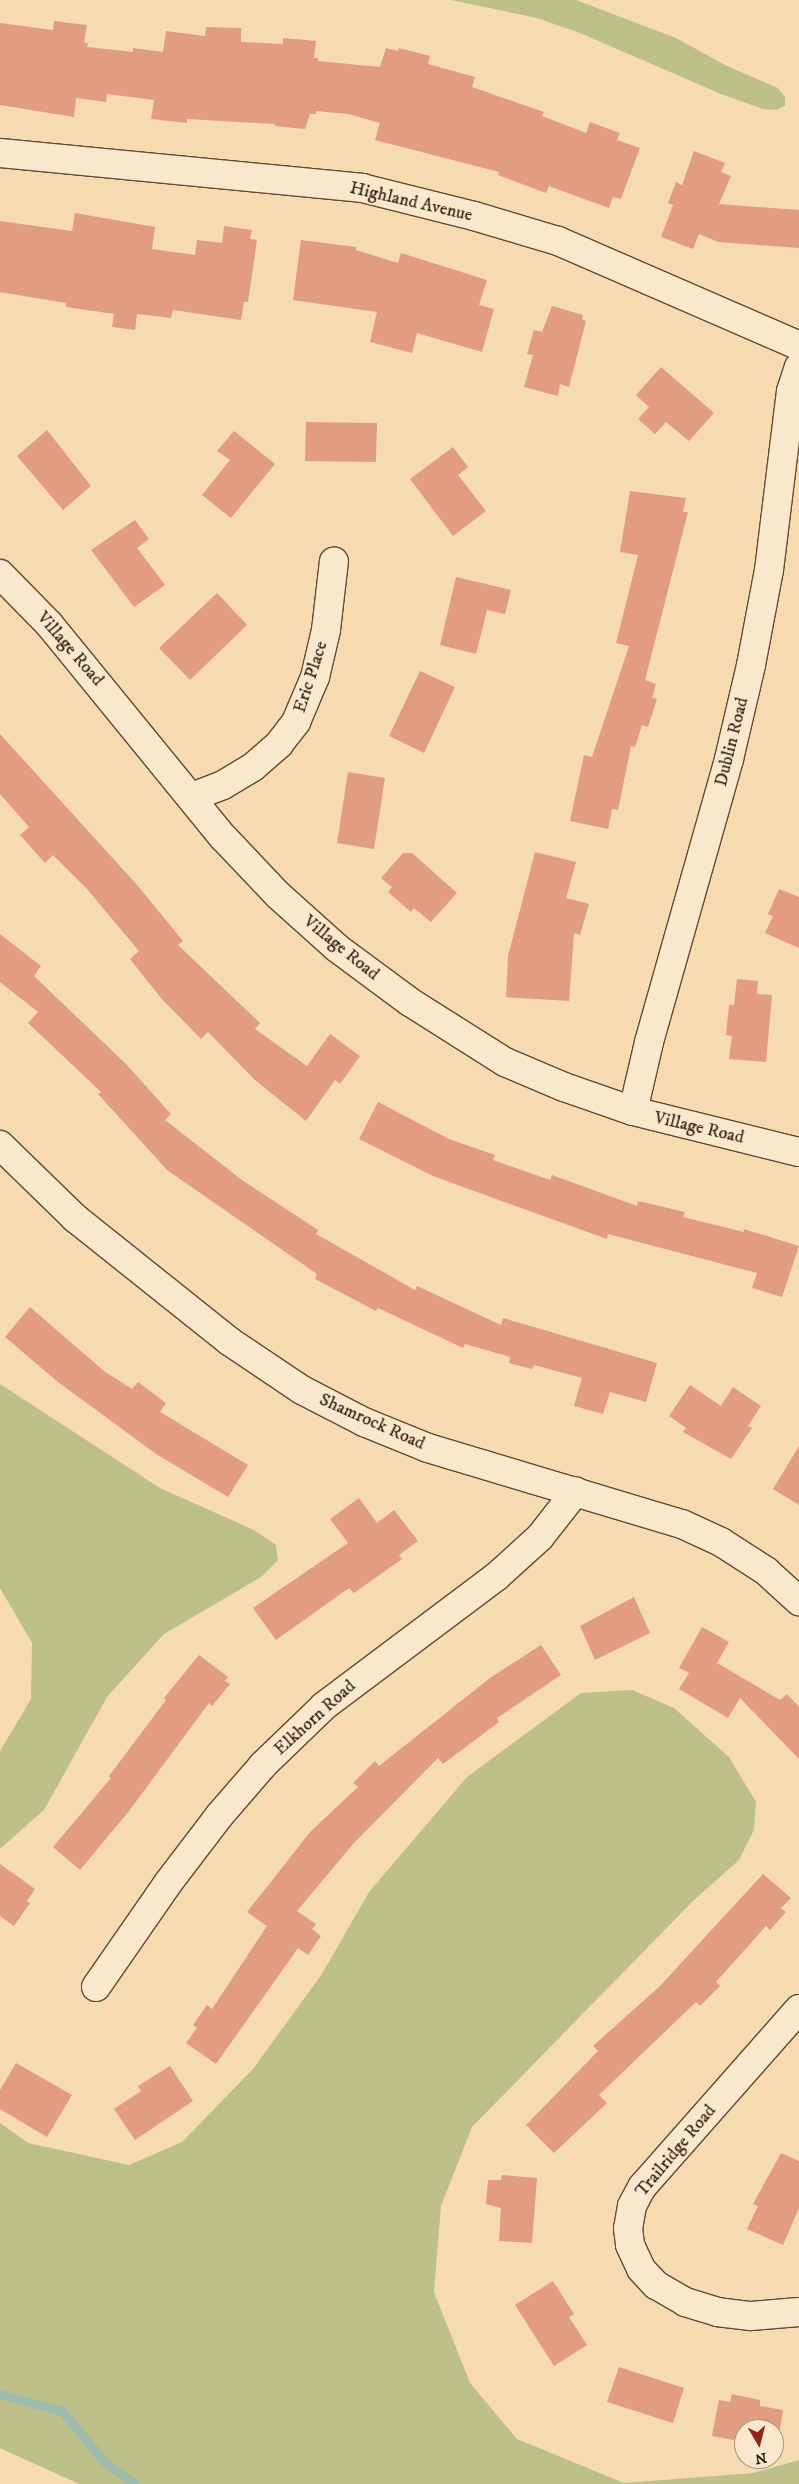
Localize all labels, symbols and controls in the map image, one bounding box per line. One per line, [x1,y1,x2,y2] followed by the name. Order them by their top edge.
[348,177,474,227] street label: Highland Avenue
[32,607,108,691] street label: Village Road
[289,638,333,716] street label: Eric Place
[711,695,753,789] street label: Dublin Road
[299,911,383,985] street label: Village Road
[652,1107,746,1149] street label: Village Road
[316,1389,428,1455] street label: Shamrock Road
[270,1676,360,1760] street label: Elkhorn Road
[631,2100,721,2202] street label: Trailridge Road
[734,2419,784,2469] north arrow
[754,2448,768,2468] text: N

